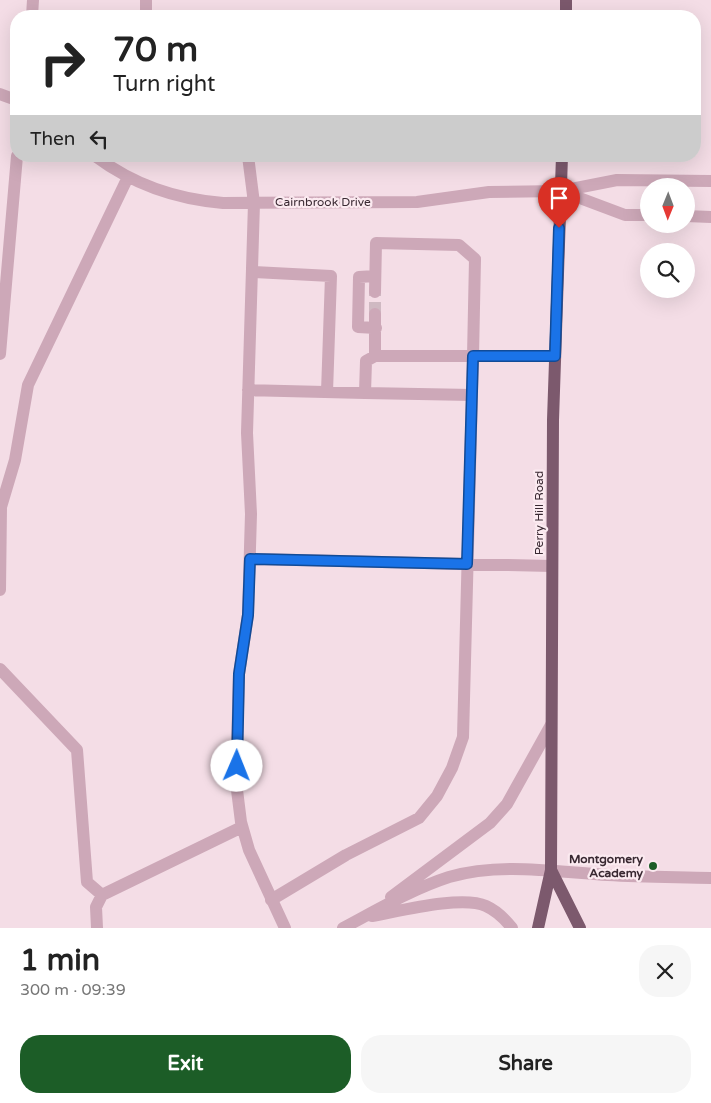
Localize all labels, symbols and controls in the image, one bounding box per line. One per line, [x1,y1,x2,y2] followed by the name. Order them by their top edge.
[113,29,198,71] text: 70 m
[30,30,95,95] icon: right
[113,71,215,97] text: Turn right
[85,125,113,153] icon: left
[30,128,75,150] text: Then
[538,177,580,228] pin
[640,178,695,232] north arrow
[640,178,695,298] map controls
[545,184,573,212] icon: arrive
[275,195,371,209] street label: Cairnbrook Drive
[640,243,695,298] button: search
[532,471,546,555] street label: Perry Hill Road
[210,739,262,791] position arrow
[569,852,644,881] place label: Montgomery Academy
[647,860,659,872] marker: Montgomery Academy
[20,942,100,979] text: 1 min
[639,945,691,997] button: close
[20,980,126,1000] text: 300 m · 09:39
[20,1035,351,1093] button: Exit
[361,1035,691,1093] button: Share

